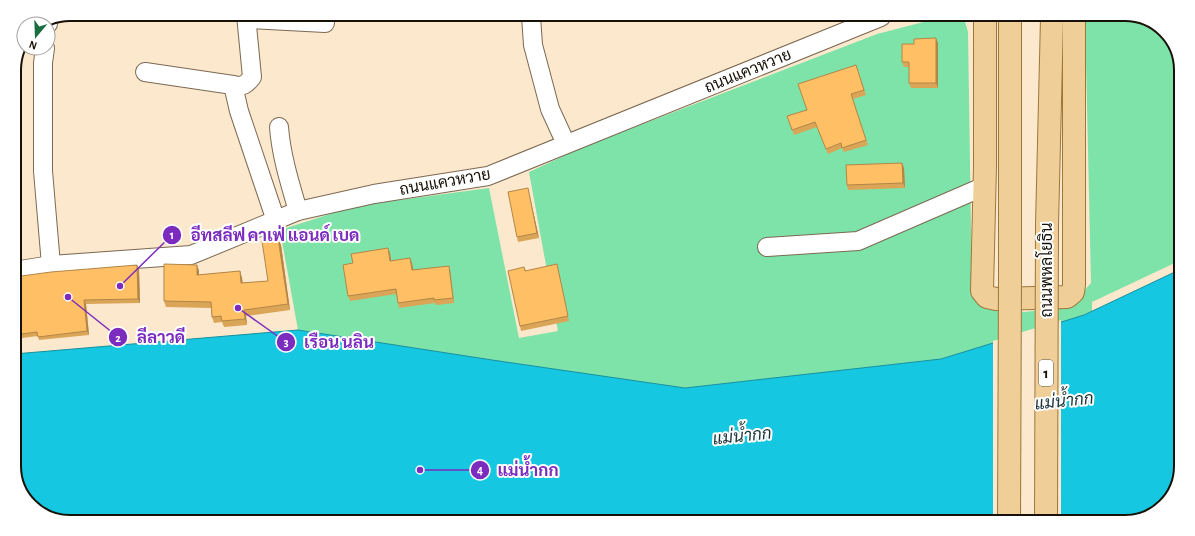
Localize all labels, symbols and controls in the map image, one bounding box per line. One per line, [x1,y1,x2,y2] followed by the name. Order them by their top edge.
[16,16,56,56] north arrow
[27,39,38,51] text: N
[702,46,794,96] street label: ถนนแควหวาย
[398,166,492,198] street label: ถนนแควหวาย
[162,221,367,250] callout: อีทสลีฟ คาเฟ่ แอนด์ เบด
[1035,223,1055,317] street label: ถนนพหลโยธิน
[190,224,360,244] text: อีทสลีฟ คาเฟ่ แอนด์ เบด
[170,229,174,241] text: 1
[108,323,193,352] callout: ลีลาวดี
[137,327,185,346] text: ลีลาวดี
[276,327,382,356] callout: เรือน นลิน
[115,332,121,344] text: 2
[304,332,374,351] text: เรือน นลิน
[283,336,289,348] text: 3
[1039,360,1053,386] road number: 1
[1033,383,1094,413] water label: แม่น้ำกก
[711,418,772,448] water label: แม่น้ำกก
[470,455,567,484] callout: แม่น้ำกก
[497,455,559,479] text: แม่น้ำกก
[477,464,483,476] text: 4

